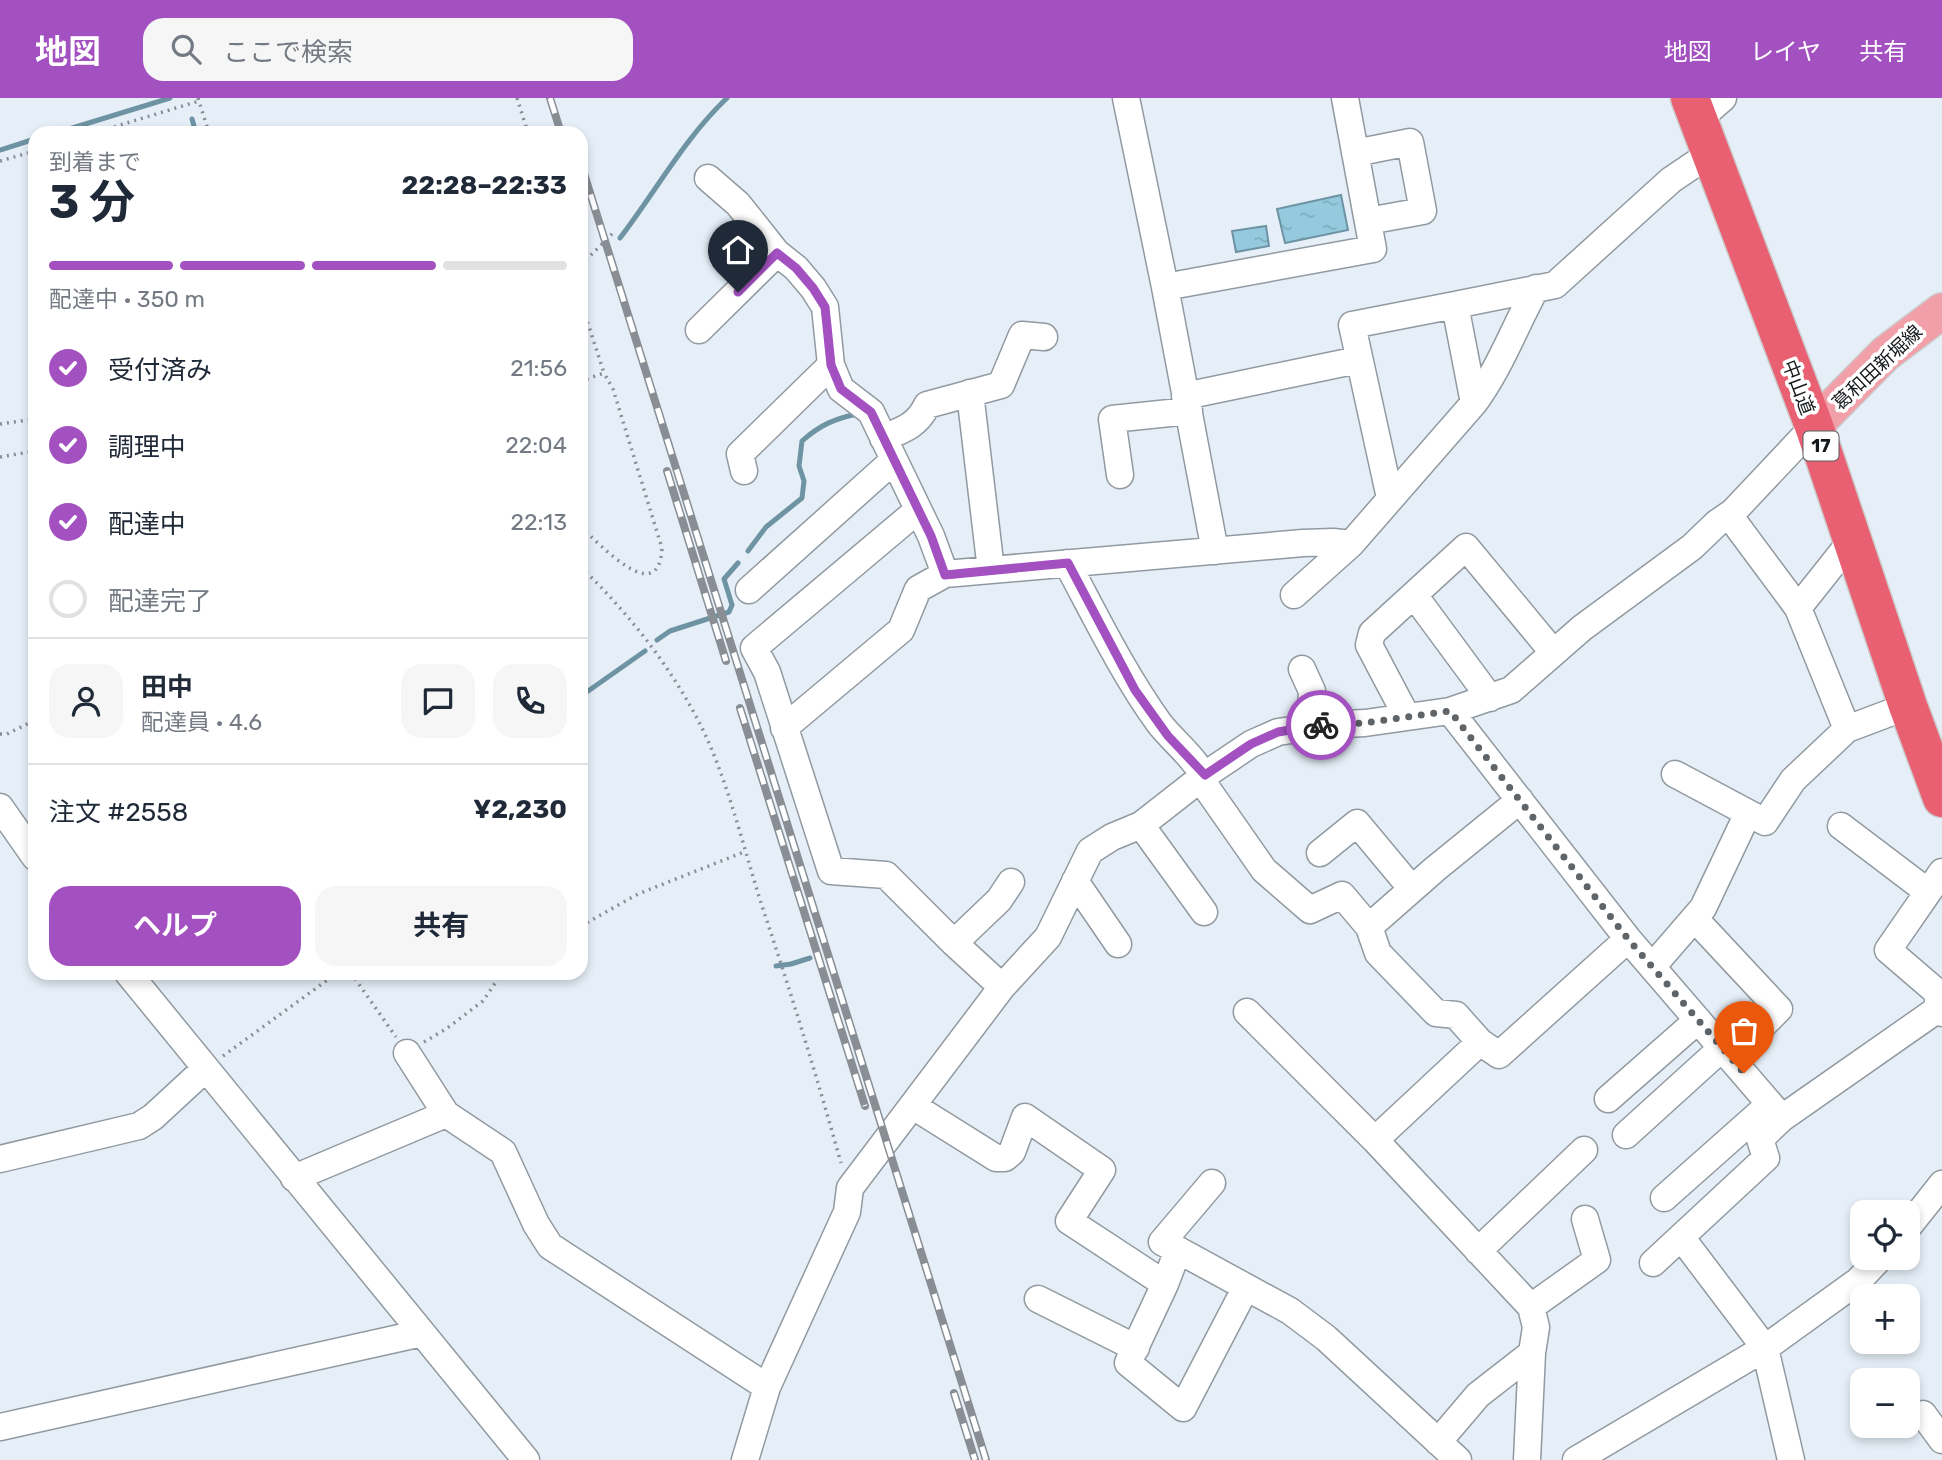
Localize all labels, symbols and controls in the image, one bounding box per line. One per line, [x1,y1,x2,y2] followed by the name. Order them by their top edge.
[143,18,633,81] search box
[167,30,205,68] icon: search
[35,32,101,71] text: 地図
[223,37,353,68] text: ここで検索
[1664,38,1712,66] text: 地図
[1750,38,1821,66] text: レイヤ
[1859,38,1907,66] text: 共有
[49,148,141,176] text: 到着まで
[401,170,567,201] text: 22:28–22:33
[49,175,135,230] text: 3 分
[708,220,768,292] pin
[719,231,757,269] icon: home
[49,285,205,313] text: 配達中 · 350 m
[1828,320,1927,415] street label: 葛和田新堀線
[49,349,87,387] icon: check
[510,354,567,382] text: 21:56
[108,355,212,386] text: 受付済み
[1778,356,1819,418] street label: 中山道
[49,426,87,464] icon: check
[505,431,567,459] text: 22:04
[108,432,186,463] text: 調理中
[1804,432,1839,460] road number: 17
[49,503,87,541] icon: check
[510,508,567,536] text: 22:13
[108,509,186,540] text: 配達中
[108,586,212,617] text: 配達完了
[49,664,123,738] button: person
[401,664,475,738] button: chat
[493,664,567,738] button: phone
[141,672,193,703] text: 田中
[1286,690,1356,760] courier
[1302,706,1340,744] icon: bike
[141,708,262,736] text: 配達員 · 4.6
[473,794,567,825] text: ¥2,230
[49,797,188,828] text: 注文 #2558
[49,886,301,966] button: ヘルプ
[315,886,567,966] button: 共有
[1714,1001,1774,1073] pin
[1725,1012,1763,1050] icon: bag
[1850,1200,1920,1438] map controls
[1850,1200,1920,1270] button: locate
[1850,1284,1920,1354] button: +
[1850,1368,1920,1438] button: −

